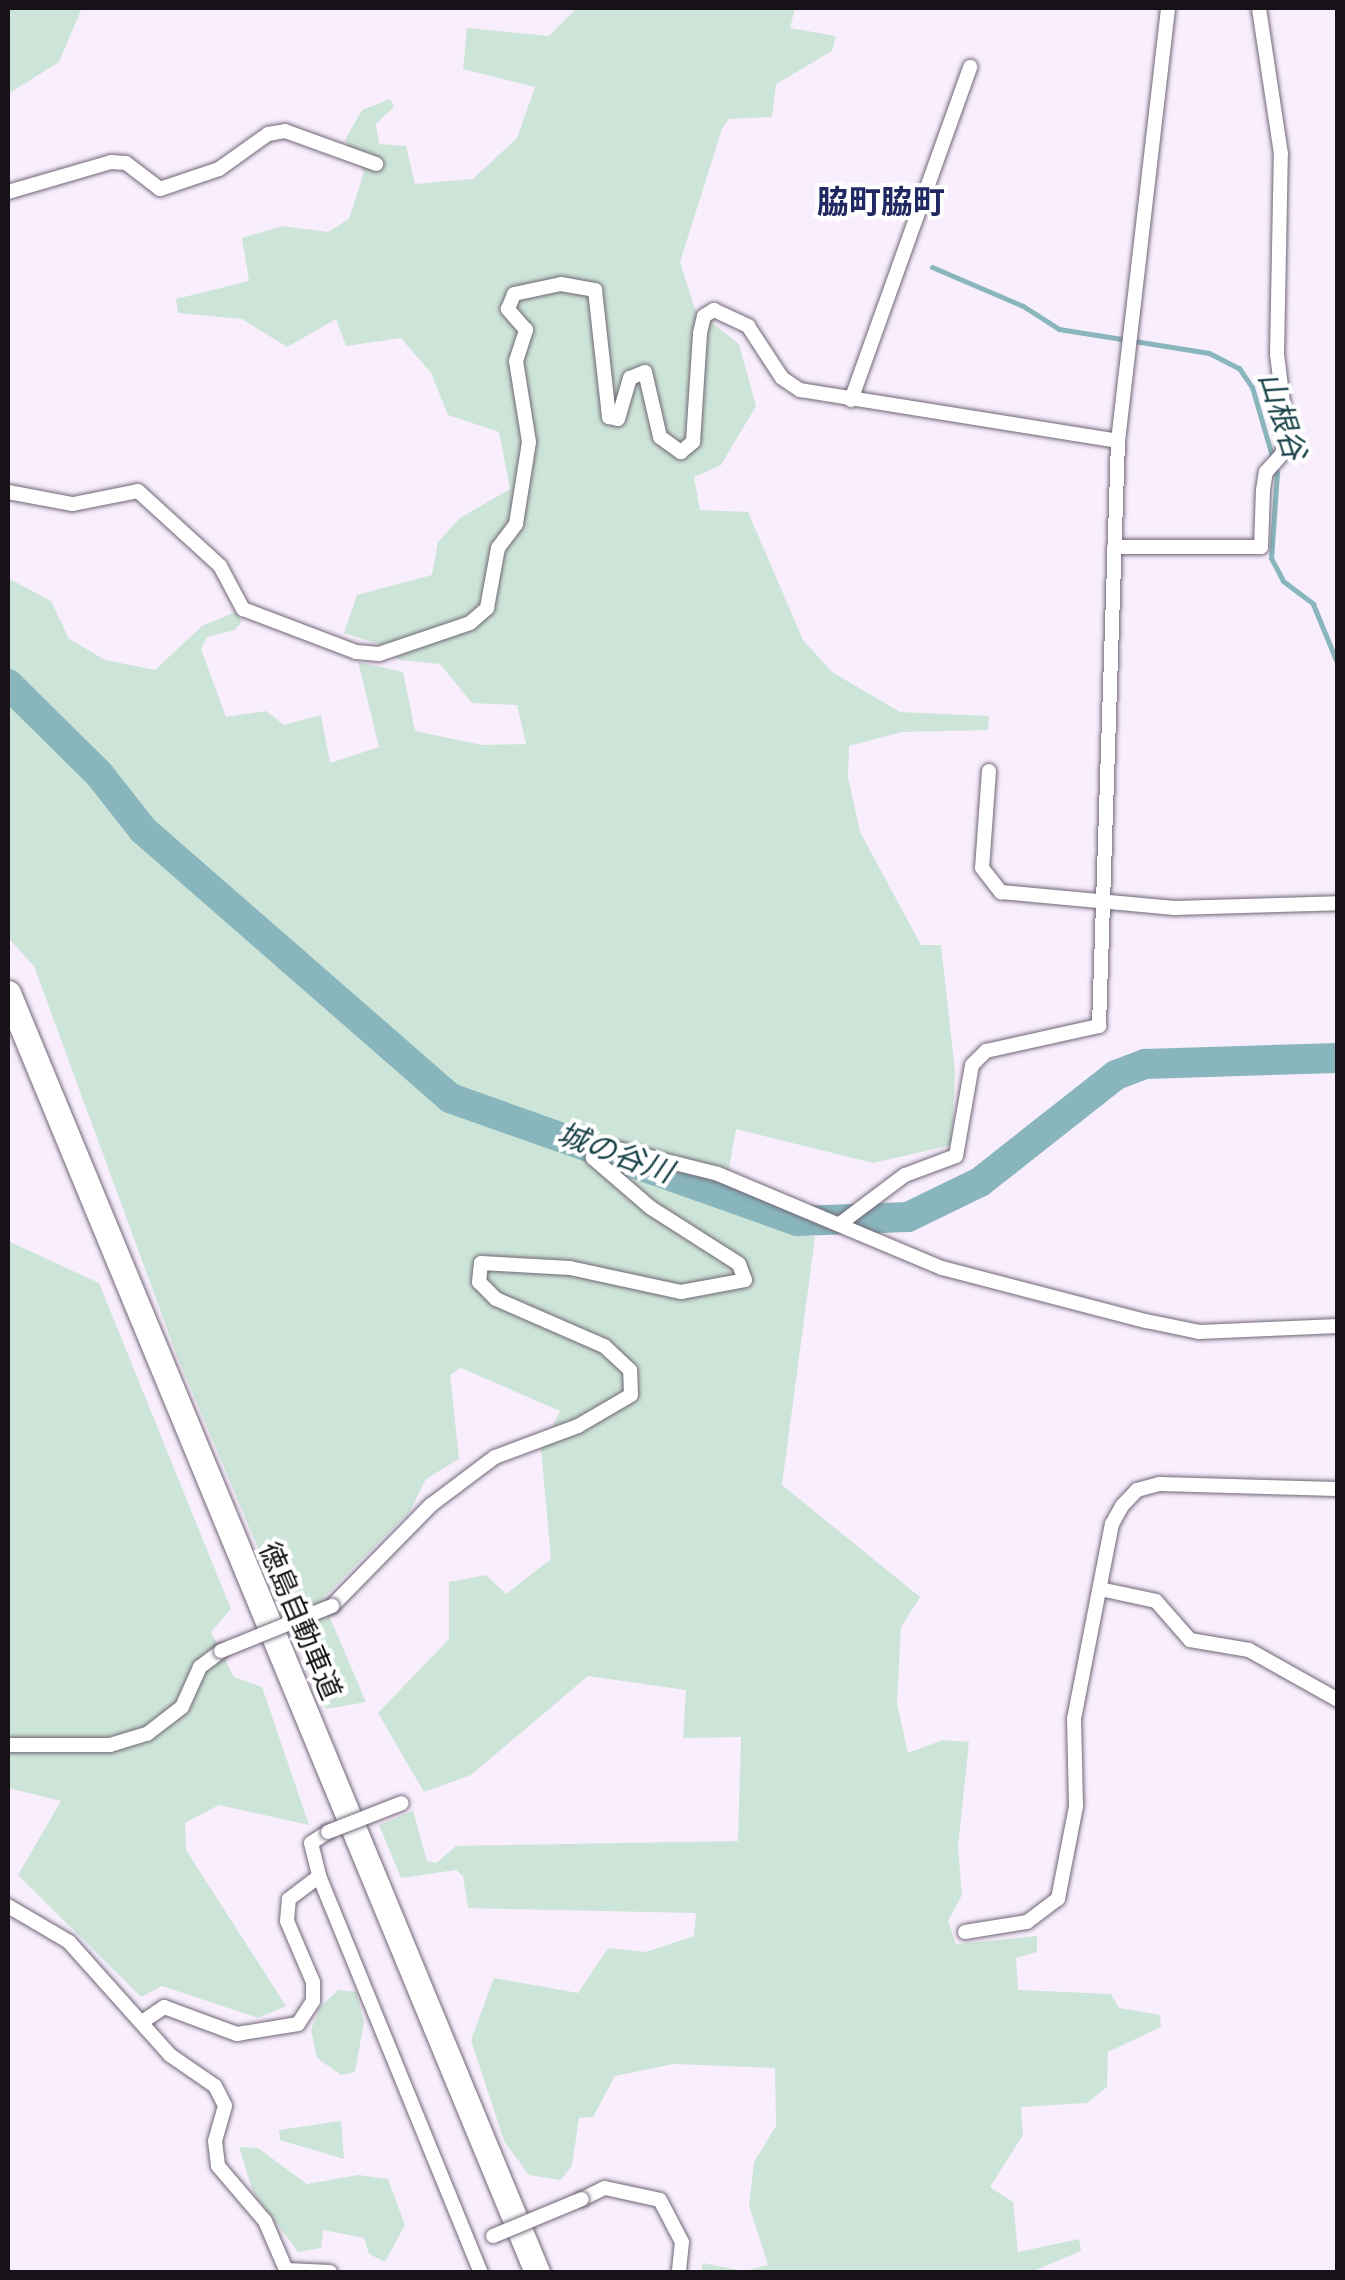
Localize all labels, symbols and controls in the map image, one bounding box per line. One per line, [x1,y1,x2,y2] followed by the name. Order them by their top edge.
[817,186,945,224] district label: 脇町脇町
[1248,369,1310,465] water label: 山根谷
[551,1119,677,1193] water label: 城の谷川
[250,1538,346,1706] street label: 徳島自動車道

